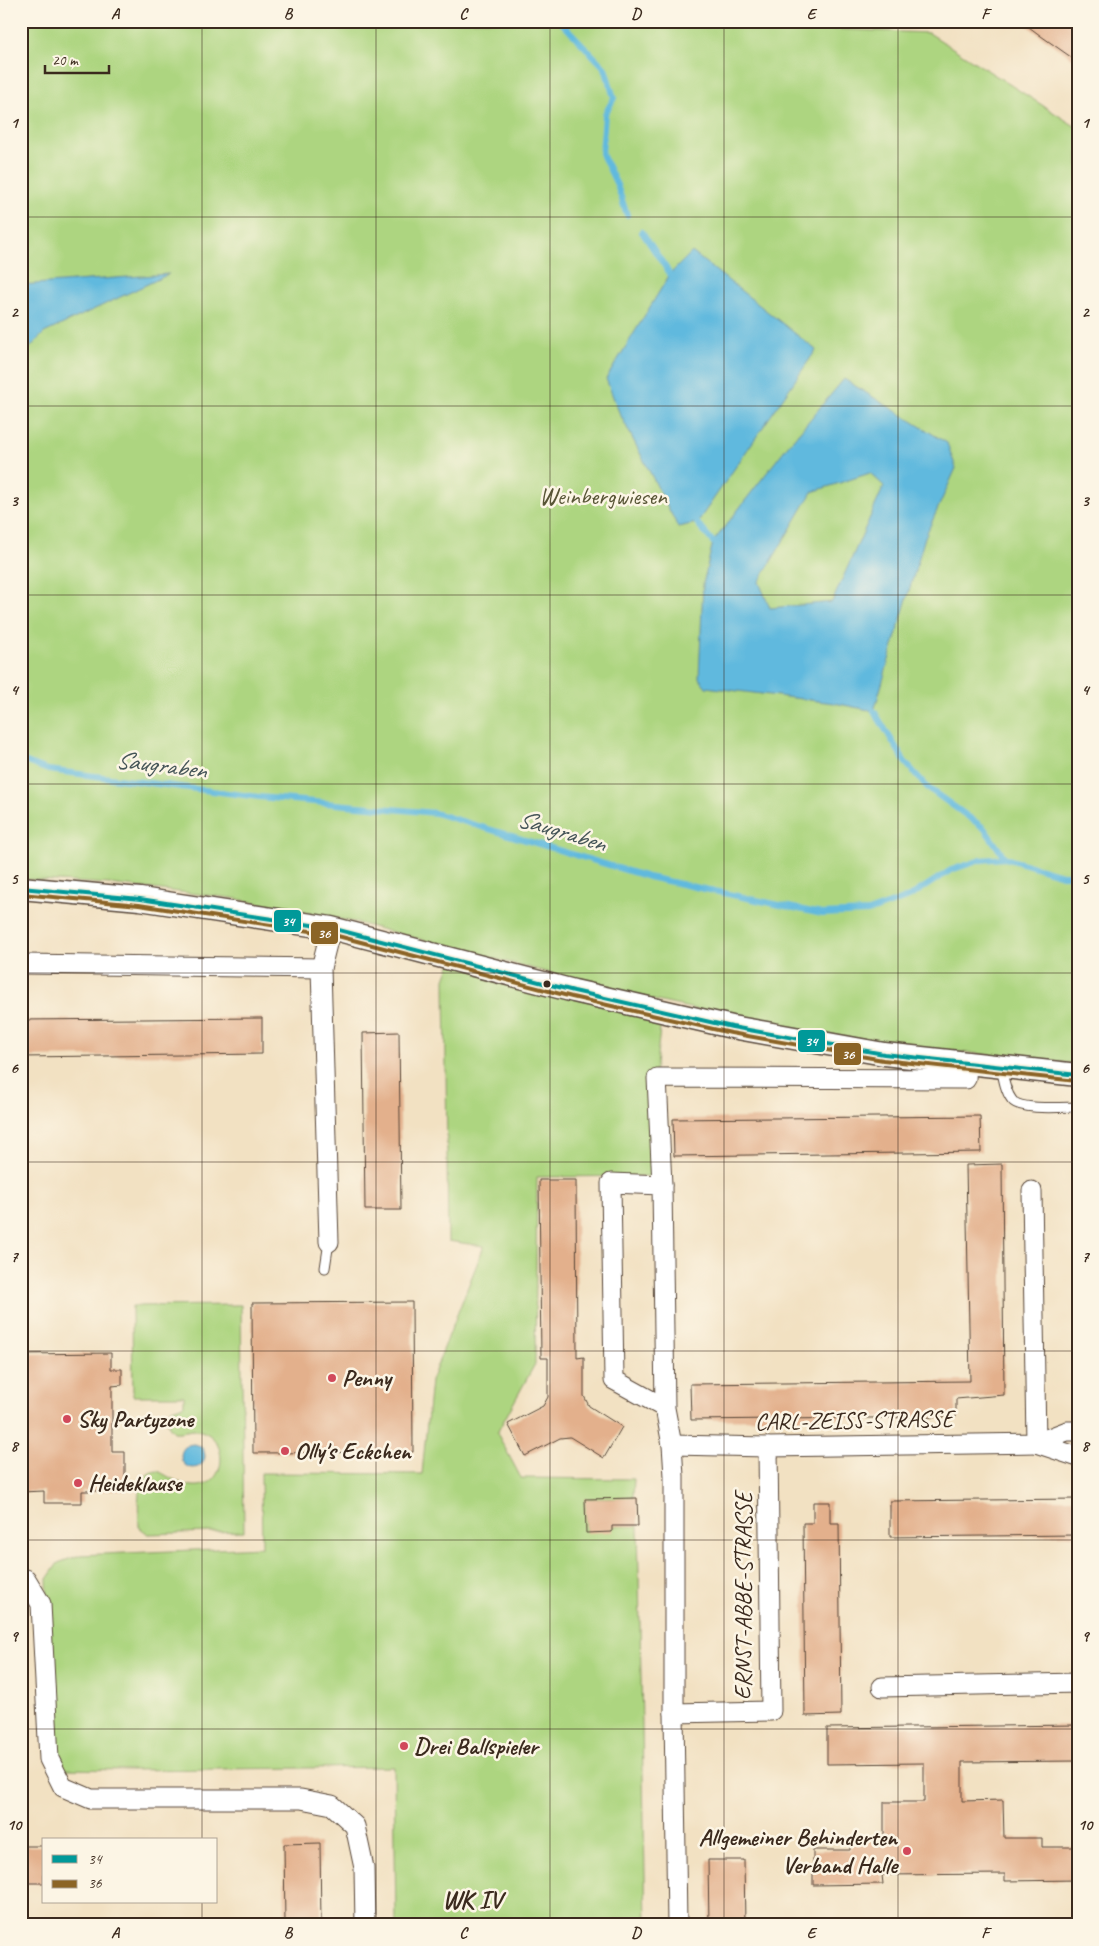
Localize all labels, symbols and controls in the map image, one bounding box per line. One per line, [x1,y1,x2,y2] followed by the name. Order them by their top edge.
[111,4,121,24] text: A
[284,4,294,24] text: B
[459,4,469,24] text: C
[631,4,642,24] text: D
[807,4,818,24] text: E
[981,4,992,24] text: F
[45,42,109,74] scale bar
[52,51,79,70] text: 20 m
[10,113,19,133] text: 1
[1081,113,1090,133] text: 1
[10,302,19,322] text: 2
[1081,302,1090,322] text: 2
[539,481,668,511] park label: Weinbergwiesen
[10,491,19,511] text: 3
[1081,491,1090,511] text: 3
[10,680,19,700] text: 4
[1081,680,1090,700] text: 4
[114,744,209,787] water label: Saugraben
[514,802,611,860] water label: Saugraben
[11,869,20,889] text: 5
[1082,869,1091,889] text: 5
[273,909,302,933] line badge: 34
[282,913,296,930] text: 34
[310,921,339,945] line badge: 36
[318,925,332,942] text: 36
[542,979,552,989] unlabelled marker
[797,1029,826,1053] line badge: 34
[805,1033,819,1050] text: 34
[833,1042,862,1066] line badge: 36
[842,1046,856,1063] text: 36
[10,1058,19,1078] text: 6
[1081,1058,1090,1078] text: 6
[10,1247,19,1267] text: 7
[1081,1247,1090,1267] text: 7
[342,1363,394,1393] place label: Penny
[326,1372,338,1384] marker: Penny
[754,1403,956,1437] street label: CARL-ZEISS-STRASSE
[77,1404,195,1434] place label: Sky Partyzone
[61,1413,73,1425] marker: Sky Partyzone
[10,1436,19,1456] text: 8
[295,1436,413,1466] place label: Olly's Eckchen
[1081,1436,1090,1456] text: 8
[279,1445,291,1457] marker: Olly's Eckchen
[88,1468,183,1498] place label: Heideklause
[72,1477,84,1489] marker: Heideklause
[728,1489,758,1700] street label: ERNST-ABBE-STRASSE
[10,1626,19,1646] text: 9
[1081,1626,1090,1646] text: 9
[414,1731,540,1761] place label: Drei Ballspieler
[398,1740,410,1752] marker: Drei Ballspieler
[7,1815,23,1835] text: 10
[1078,1815,1094,1835] text: 10
[699,1822,899,1880] place label: Allgemeiner Behinderten Verband Halle
[42,1838,218,1904] legend
[901,1845,913,1857] marker: Allgemeiner Behinderten Verband Halle
[88,1850,103,1869] text: 34
[88,1874,103,1893] text: 36
[442,1884,507,1916] district label: WK IV
[111,1923,121,1943] text: A
[284,1923,294,1943] text: B
[459,1923,469,1943] text: C
[631,1923,642,1943] text: D
[807,1923,818,1943] text: E
[981,1923,992,1943] text: F

